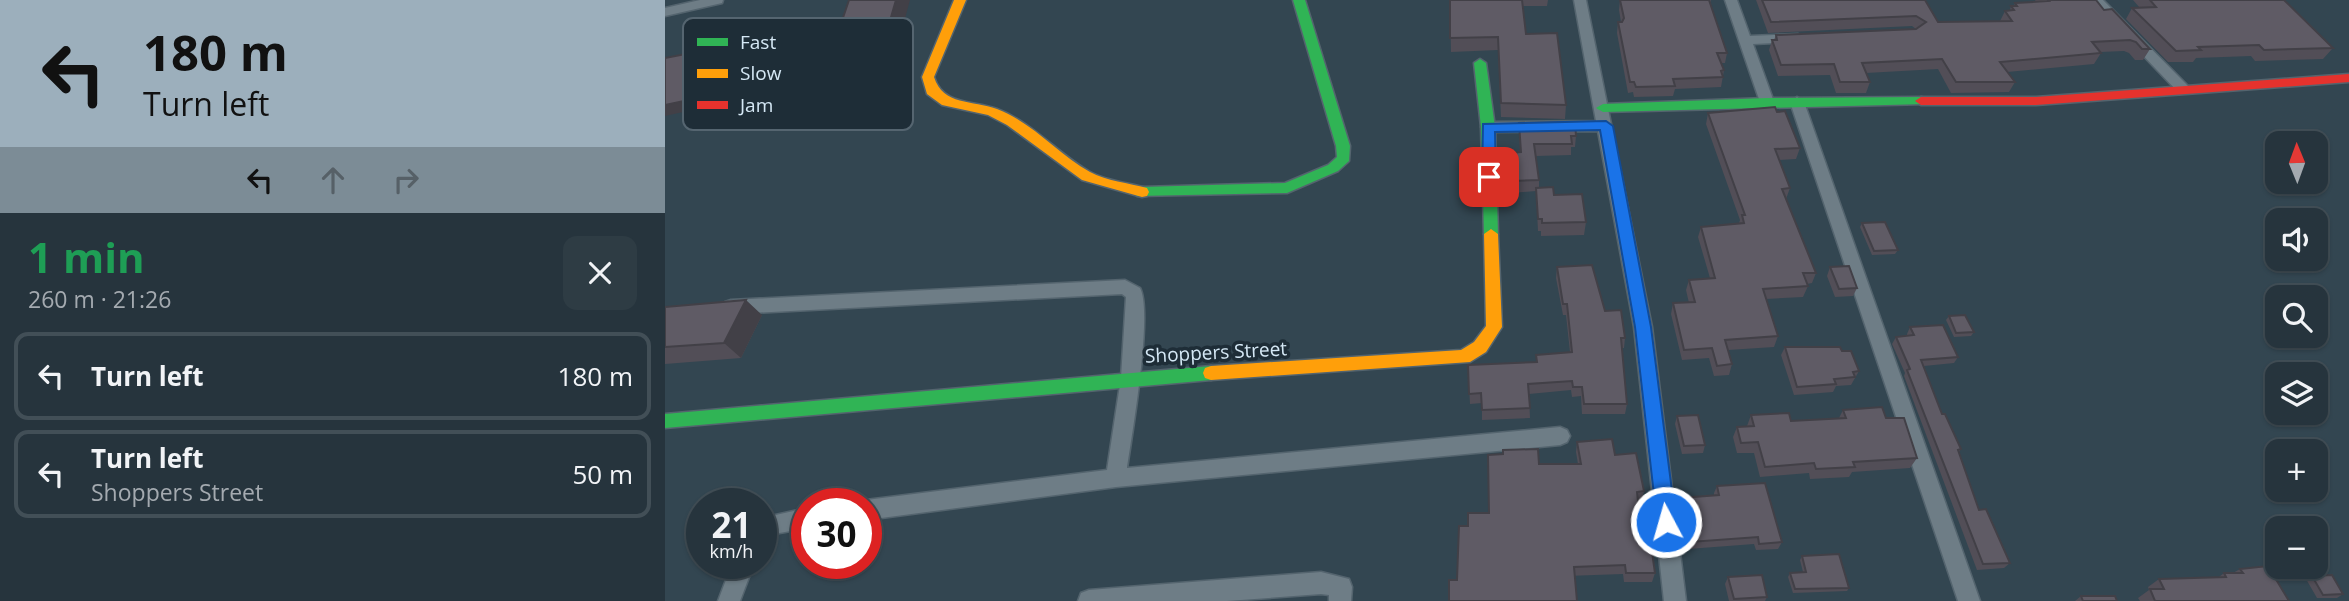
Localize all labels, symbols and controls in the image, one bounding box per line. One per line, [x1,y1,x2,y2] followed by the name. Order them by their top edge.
[683,18,913,130] legend
[143,19,288,85] text: 180 m
[28,28,119,119] icon: left
[740,29,776,55] text: Fast
[740,60,782,86] text: Slow
[143,82,269,125] text: Turn left
[738,92,773,118] text: Jam
[2265,131,2327,194] north arrow
[2265,131,2328,579] map controls
[1459,147,1519,207] pin
[1470,158,1508,196] icon: arrive
[241,161,279,199] icon: left
[314,161,352,199] icon: ahead
[387,161,425,199] icon: right
[2265,208,2328,271] button: sound
[28,228,145,285] text: 1 min
[563,236,637,310] button: close
[28,283,171,315] text: 260 m · 21:26
[2265,285,2328,348] button: search
[1144,335,1288,369] street label: Shoppers Street
[32,357,70,395] icon: left
[91,358,203,394] text: Turn left
[558,358,633,394] text: 180 m
[2265,362,2328,425] button: layers
[2265,439,2328,502] button: +
[91,440,203,476] text: Turn left
[32,455,70,493] icon: left
[572,456,633,492] text: 50 m
[91,476,263,508] text: Shoppers Street
[1629,485,1703,559] position arrow
[791,488,882,579] speed limit sign: 30
[711,501,752,548] text: 21
[2265,516,2328,579] button: −
[710,539,753,563] text: km/h

